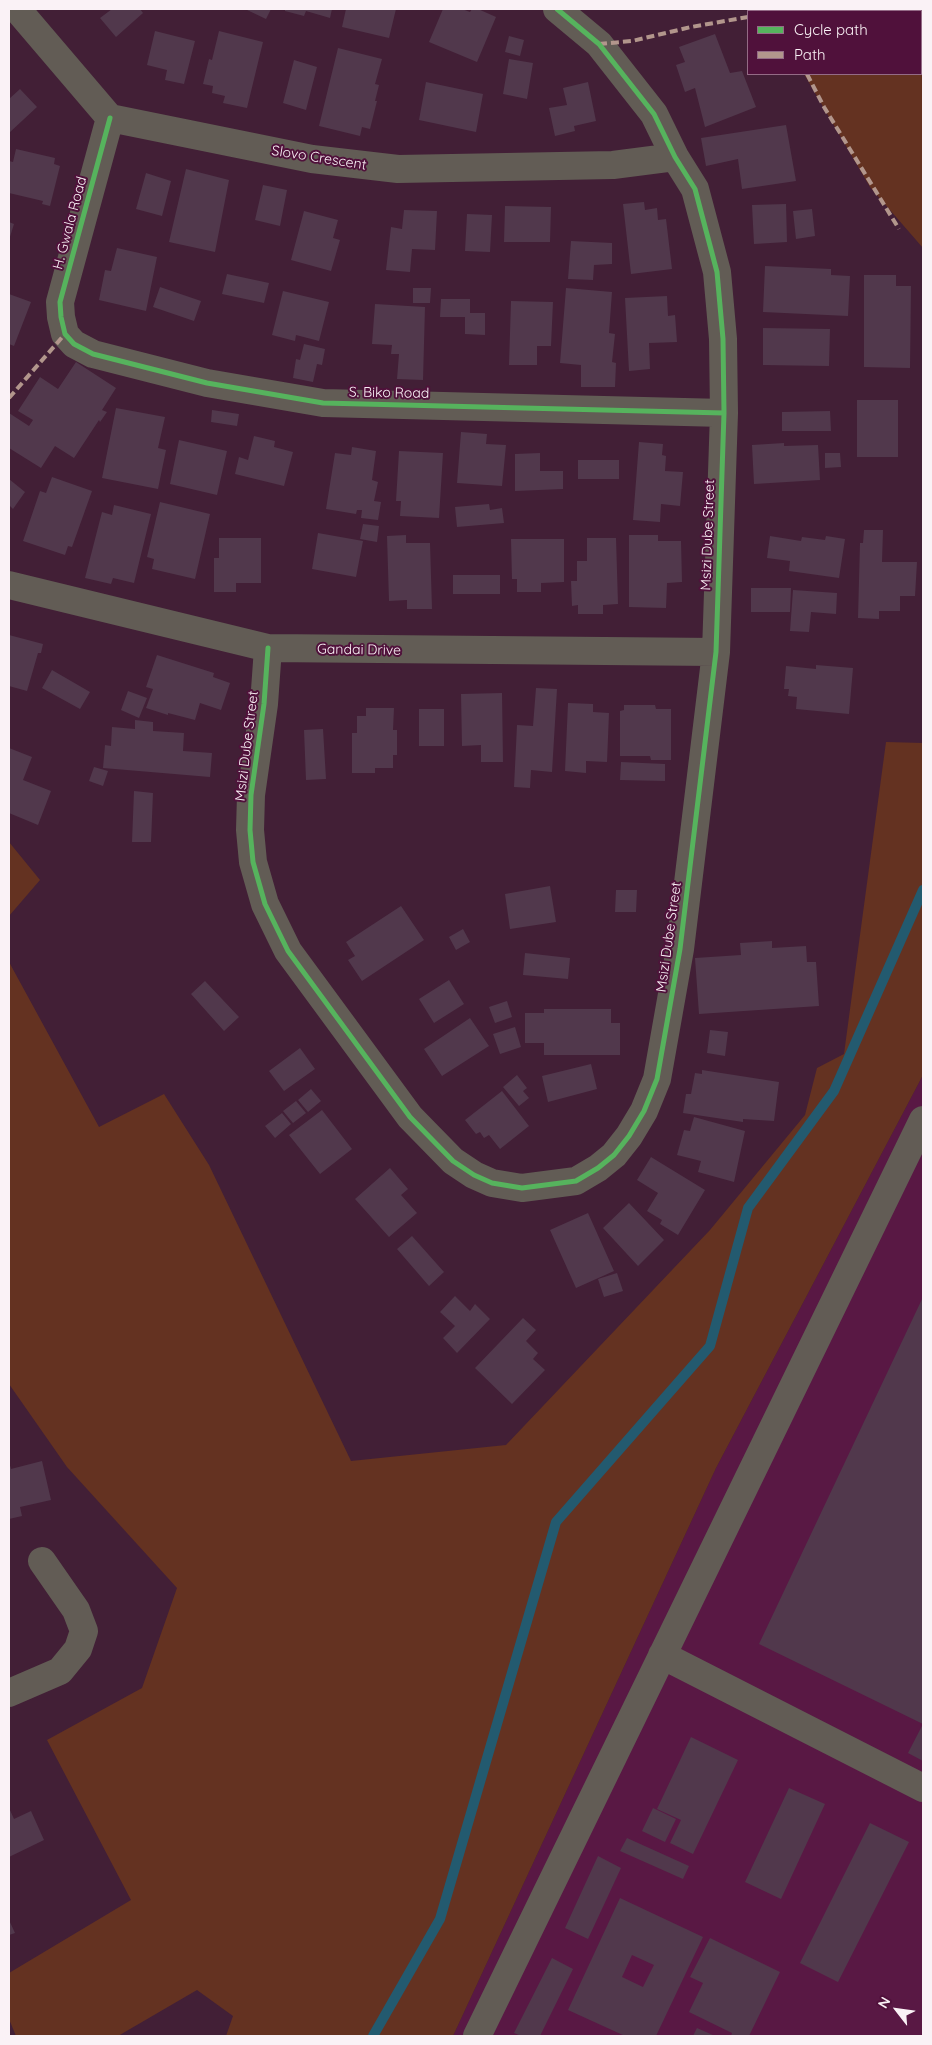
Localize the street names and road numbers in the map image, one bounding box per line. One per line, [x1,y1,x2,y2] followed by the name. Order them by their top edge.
[270,142,368,174] street label: Slovo Crescent
[50,175,90,271] street label: H. Gwala Road
[349,384,429,402] street label: S. Biko Road
[698,479,718,591] street label: Msizi Dube Street
[317,641,401,659] street label: Gandai Drive
[232,690,262,802] street label: Msizi Dube Street
[653,881,685,993] street label: Msizi Dube Street

